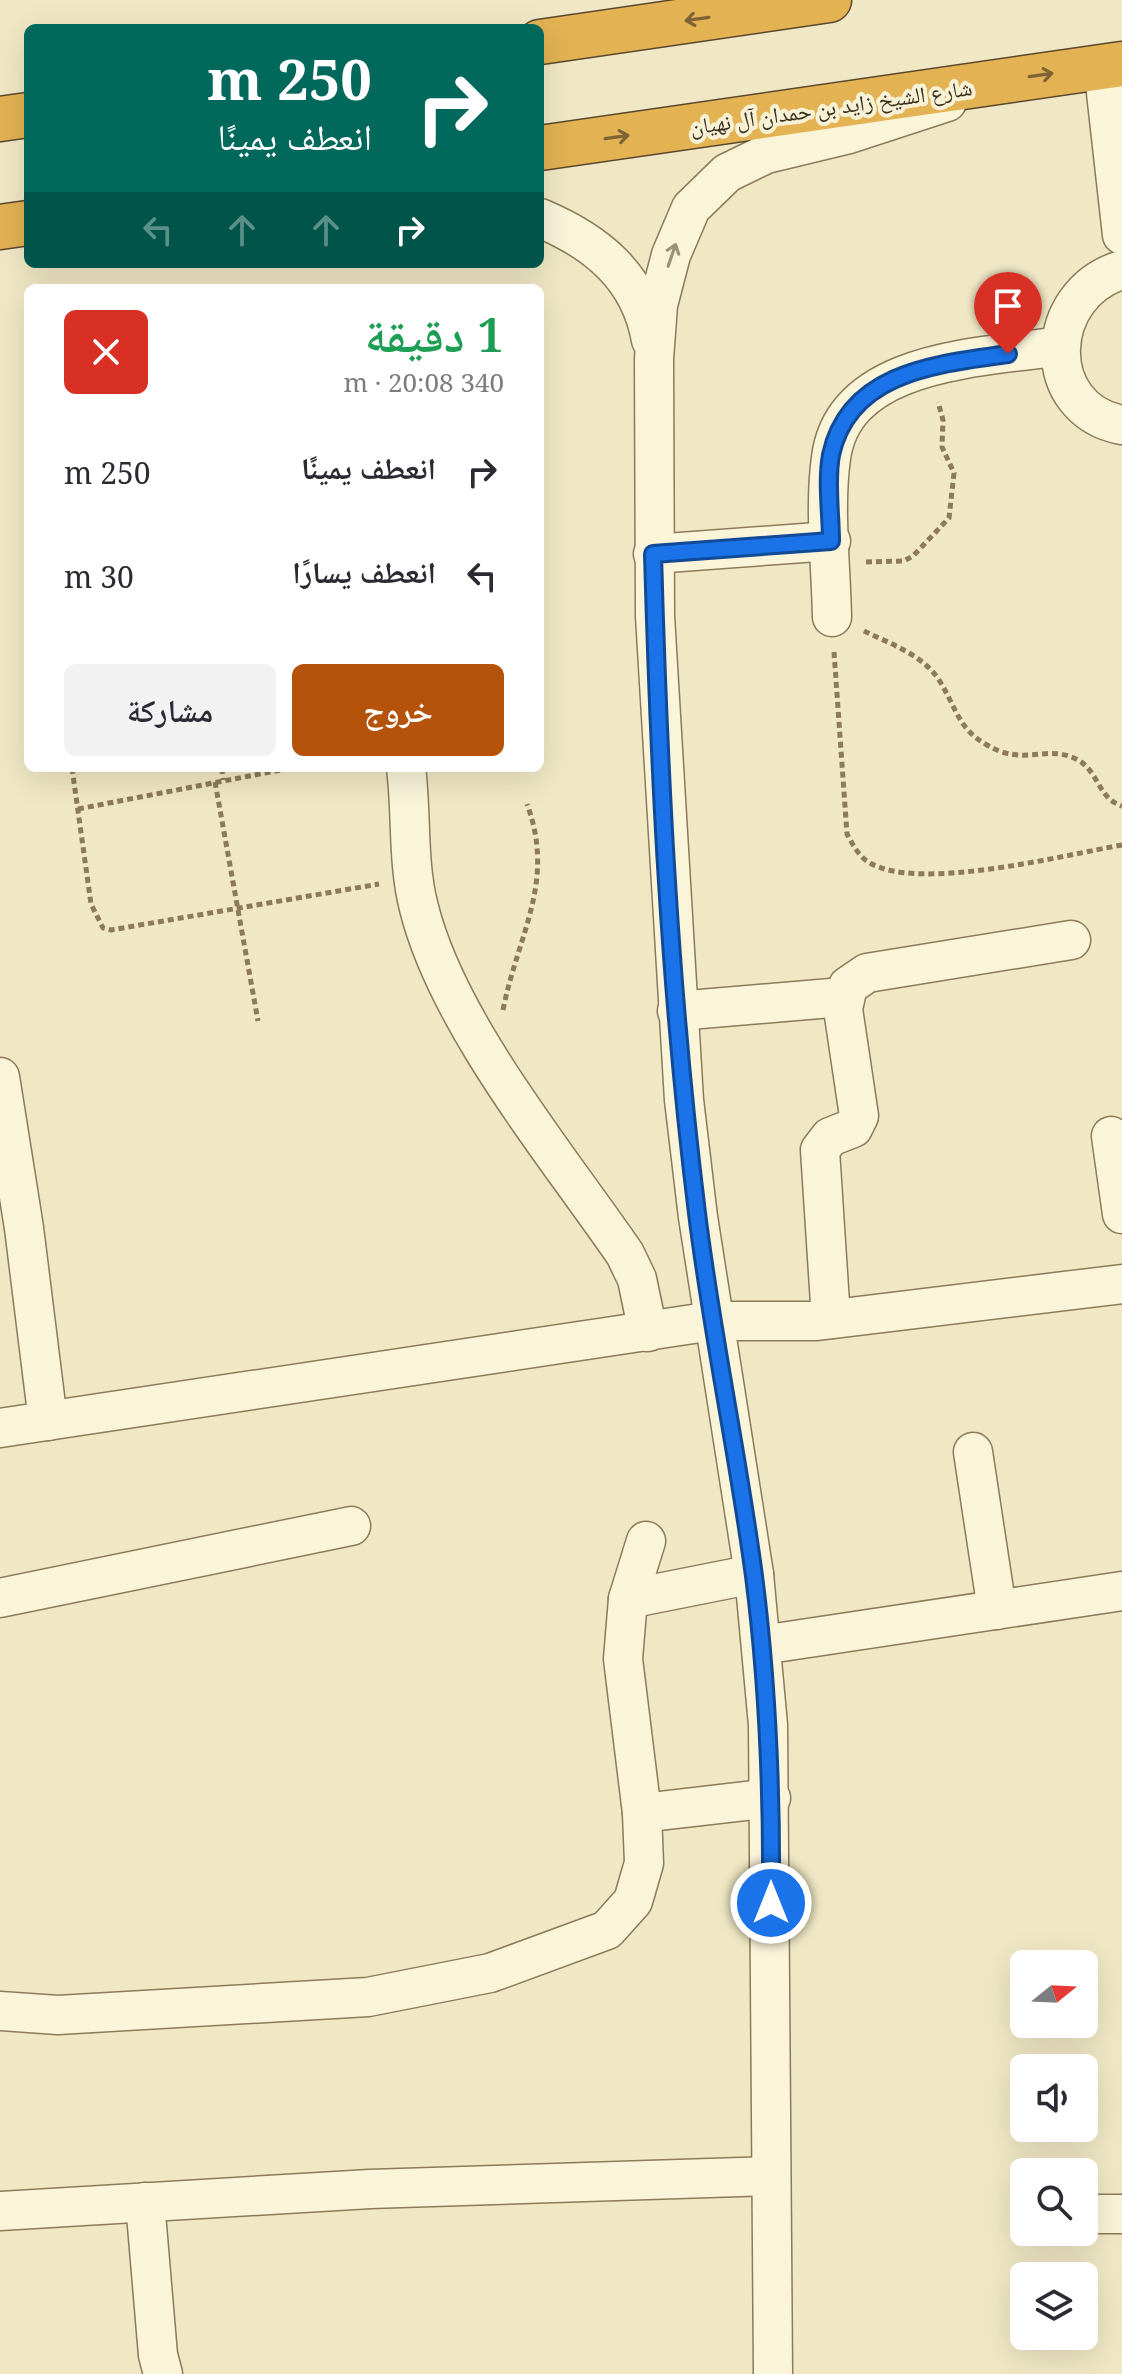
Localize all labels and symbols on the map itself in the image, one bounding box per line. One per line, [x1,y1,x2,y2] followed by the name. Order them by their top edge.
[684,12,710,27] one-way arrow
[1028,67,1053,82] one-way arrow
[688,71,974,141] street label: شارع الشيخ زايد بن حمدان آل نهيان
[604,129,629,144] one-way arrow
[666,243,681,268] one-way arrow
[974,272,1042,354] pin
[729,1861,813,1945] position arrow
[1010,1950,1098,2038] north arrow

